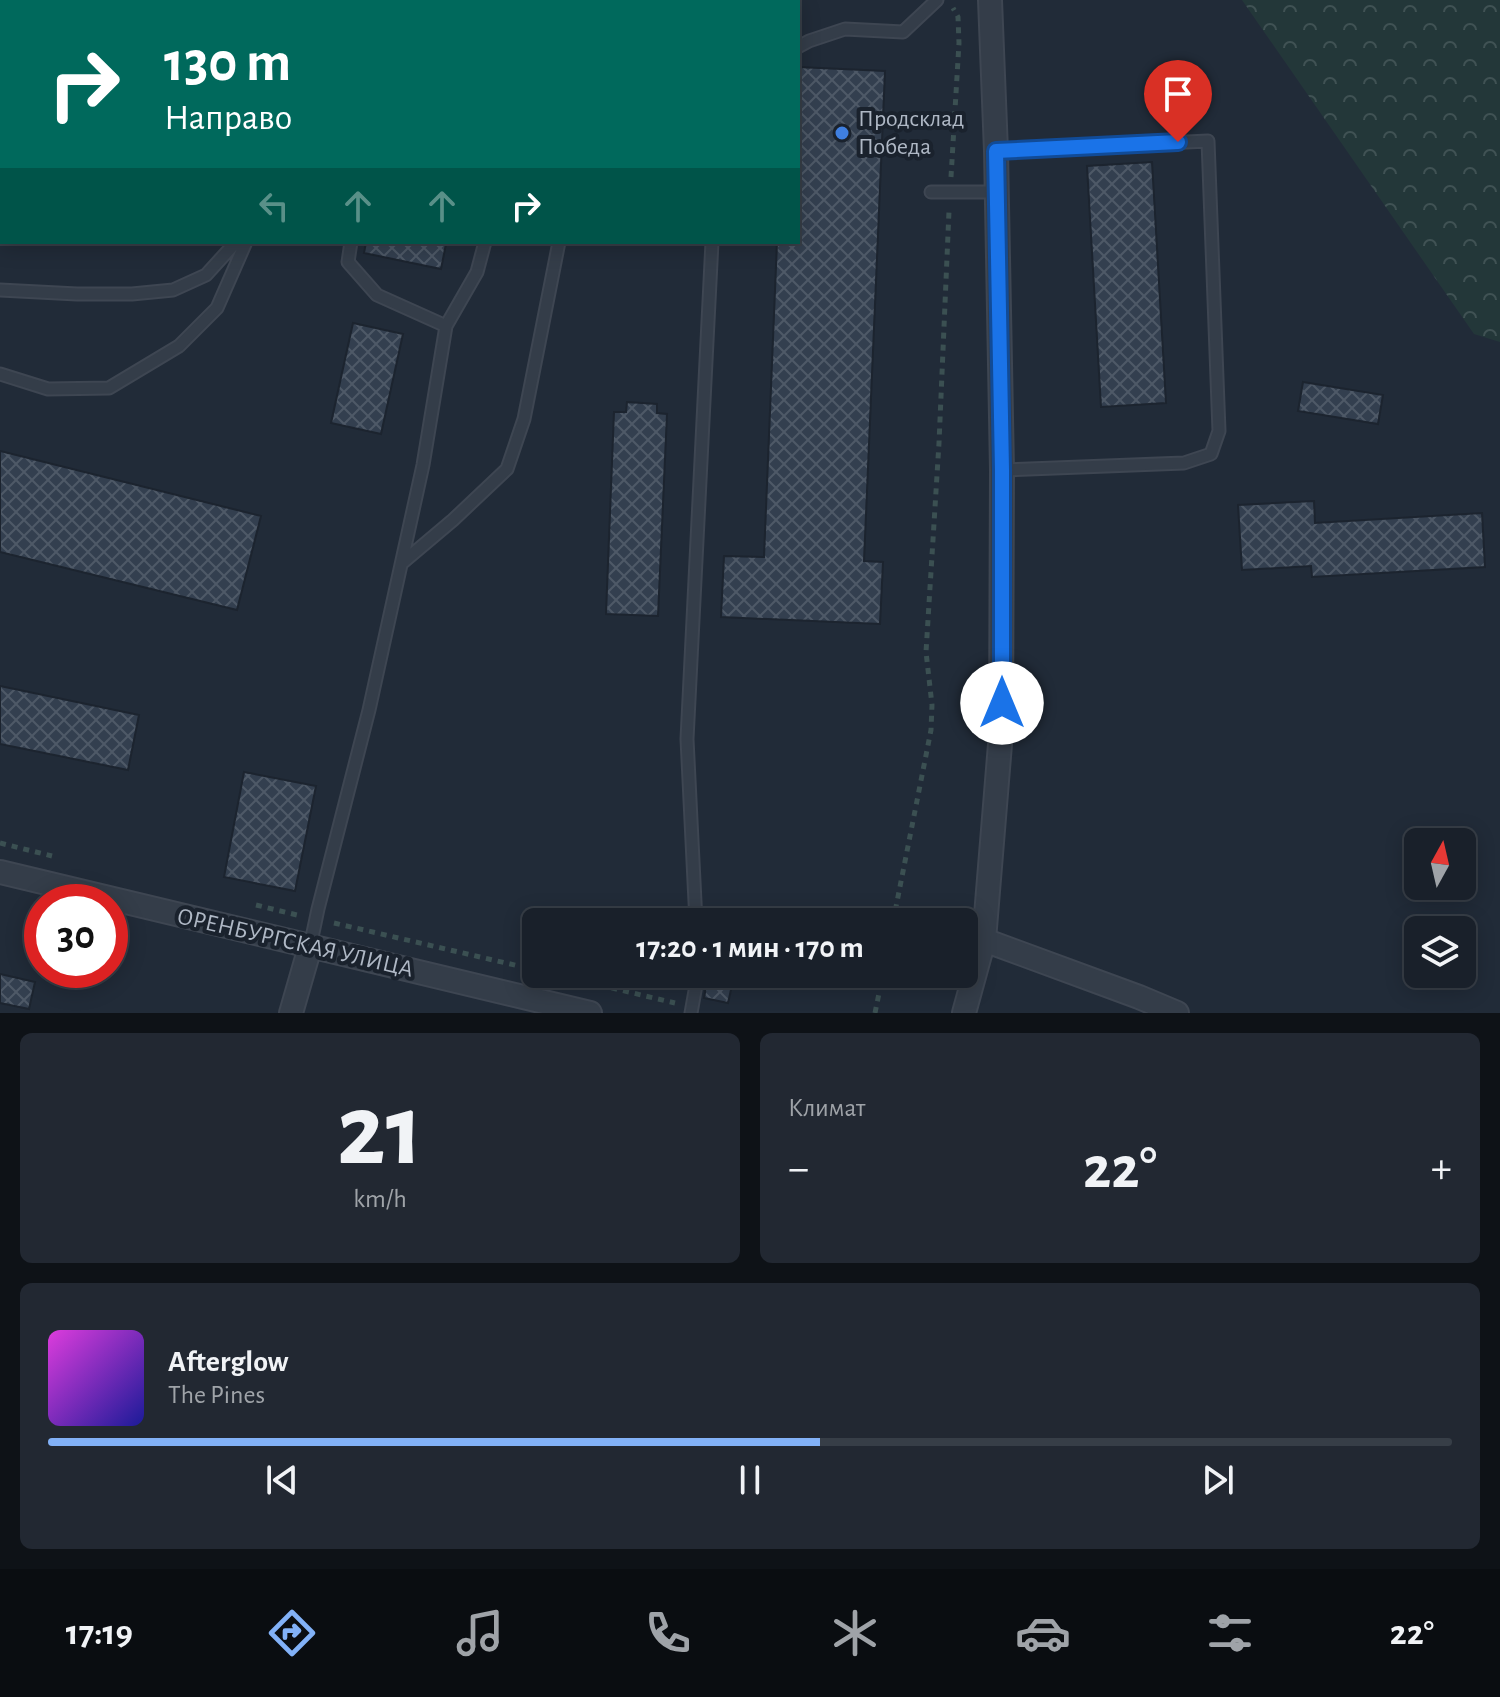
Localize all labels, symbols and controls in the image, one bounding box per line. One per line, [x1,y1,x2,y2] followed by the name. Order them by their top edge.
[32,32,136,136] icon: right
[164,35,291,91] text: 130 m
[1144,60,1212,142] pin
[1156,72,1200,116] icon: arrive
[164,100,292,136] text: Направо
[858,107,964,159] place label: Продсклад Победа
[833,124,851,142] marker: Продсклад Победа
[252,184,296,228] icon: left
[336,184,380,228] icon: ahead
[420,184,464,228] icon: ahead
[504,184,548,228] icon: right
[960,661,1044,745] position arrow
[1404,828,1476,900] north arrow
[1404,828,1476,988] map controls
[24,884,128,988] speed limit sign: 30
[175,904,415,982] street label: ОРЕНБУРГСКАЯ УЛИЦА
[1404,916,1476,988] button: layers
[636,933,864,963] text: 17:20 · 1 мин · 170 m
[337,1080,423,1184] text: 21
[788,1095,865,1121] text: Климат
[1083,1139,1157,1199] text: 22°
[788,1147,809,1191] text: −
[1431,1147,1452,1191] text: +
[353,1186,407,1212] text: km/h
[168,1347,289,1377] text: Afterglow
[168,1382,265,1408] text: The Pines
[260,1458,304,1502] icon: previous
[728,1458,772,1502] icon: pause
[1196,1458,1240,1502] icon: next
[264,1605,320,1661] icon: directions
[452,1605,508,1661] icon: music
[640,1605,696,1661] icon: phone
[827,1605,883,1661] icon: climate
[1015,1605,1071,1661] icon: car
[1202,1605,1258,1661] icon: filters
[66,1615,133,1651] text: 17:19
[1390,1615,1434,1651] text: 22°

